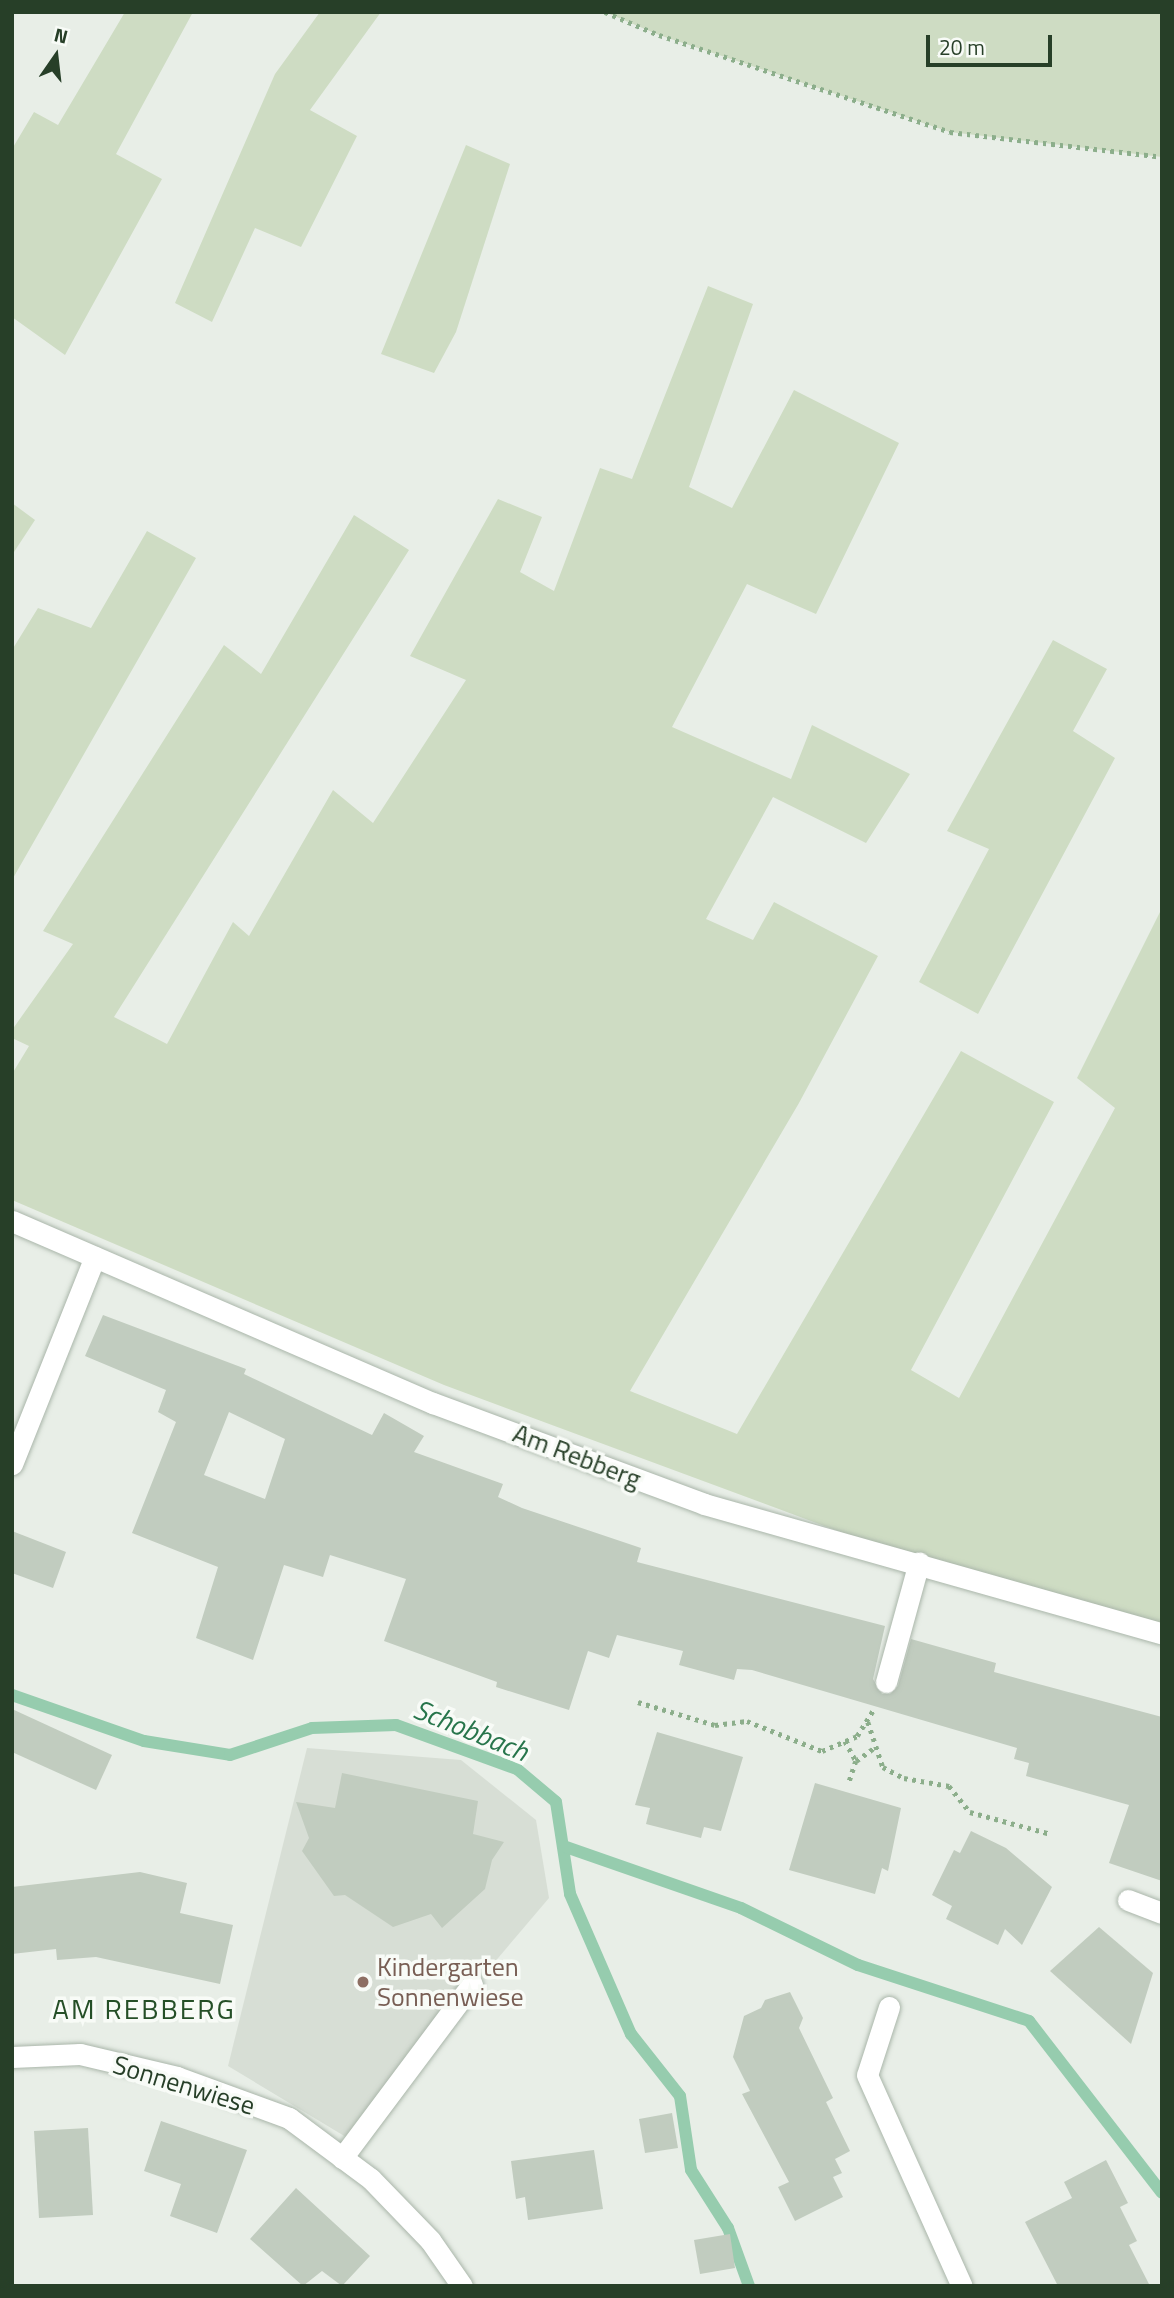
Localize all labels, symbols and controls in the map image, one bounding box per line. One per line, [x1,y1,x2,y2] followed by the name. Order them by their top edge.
[51,19,71,51] text: N
[21,21,91,91] north arrow
[929,21,1055,65] scale bar
[939,31,985,63] text: 20 m
[509,1417,645,1495] street label: Am Rebberg
[409,1692,533,1768] water label: Schobbach
[377,1951,524,2012] place label: Kindergarten Sonnenwiese
[355,1974,371,1990] marker: Kindergarten Sonnenwiese
[53,1992,235,2026] district label: AM REBBERG
[109,2049,259,2121] street label: Sonnenwiese

